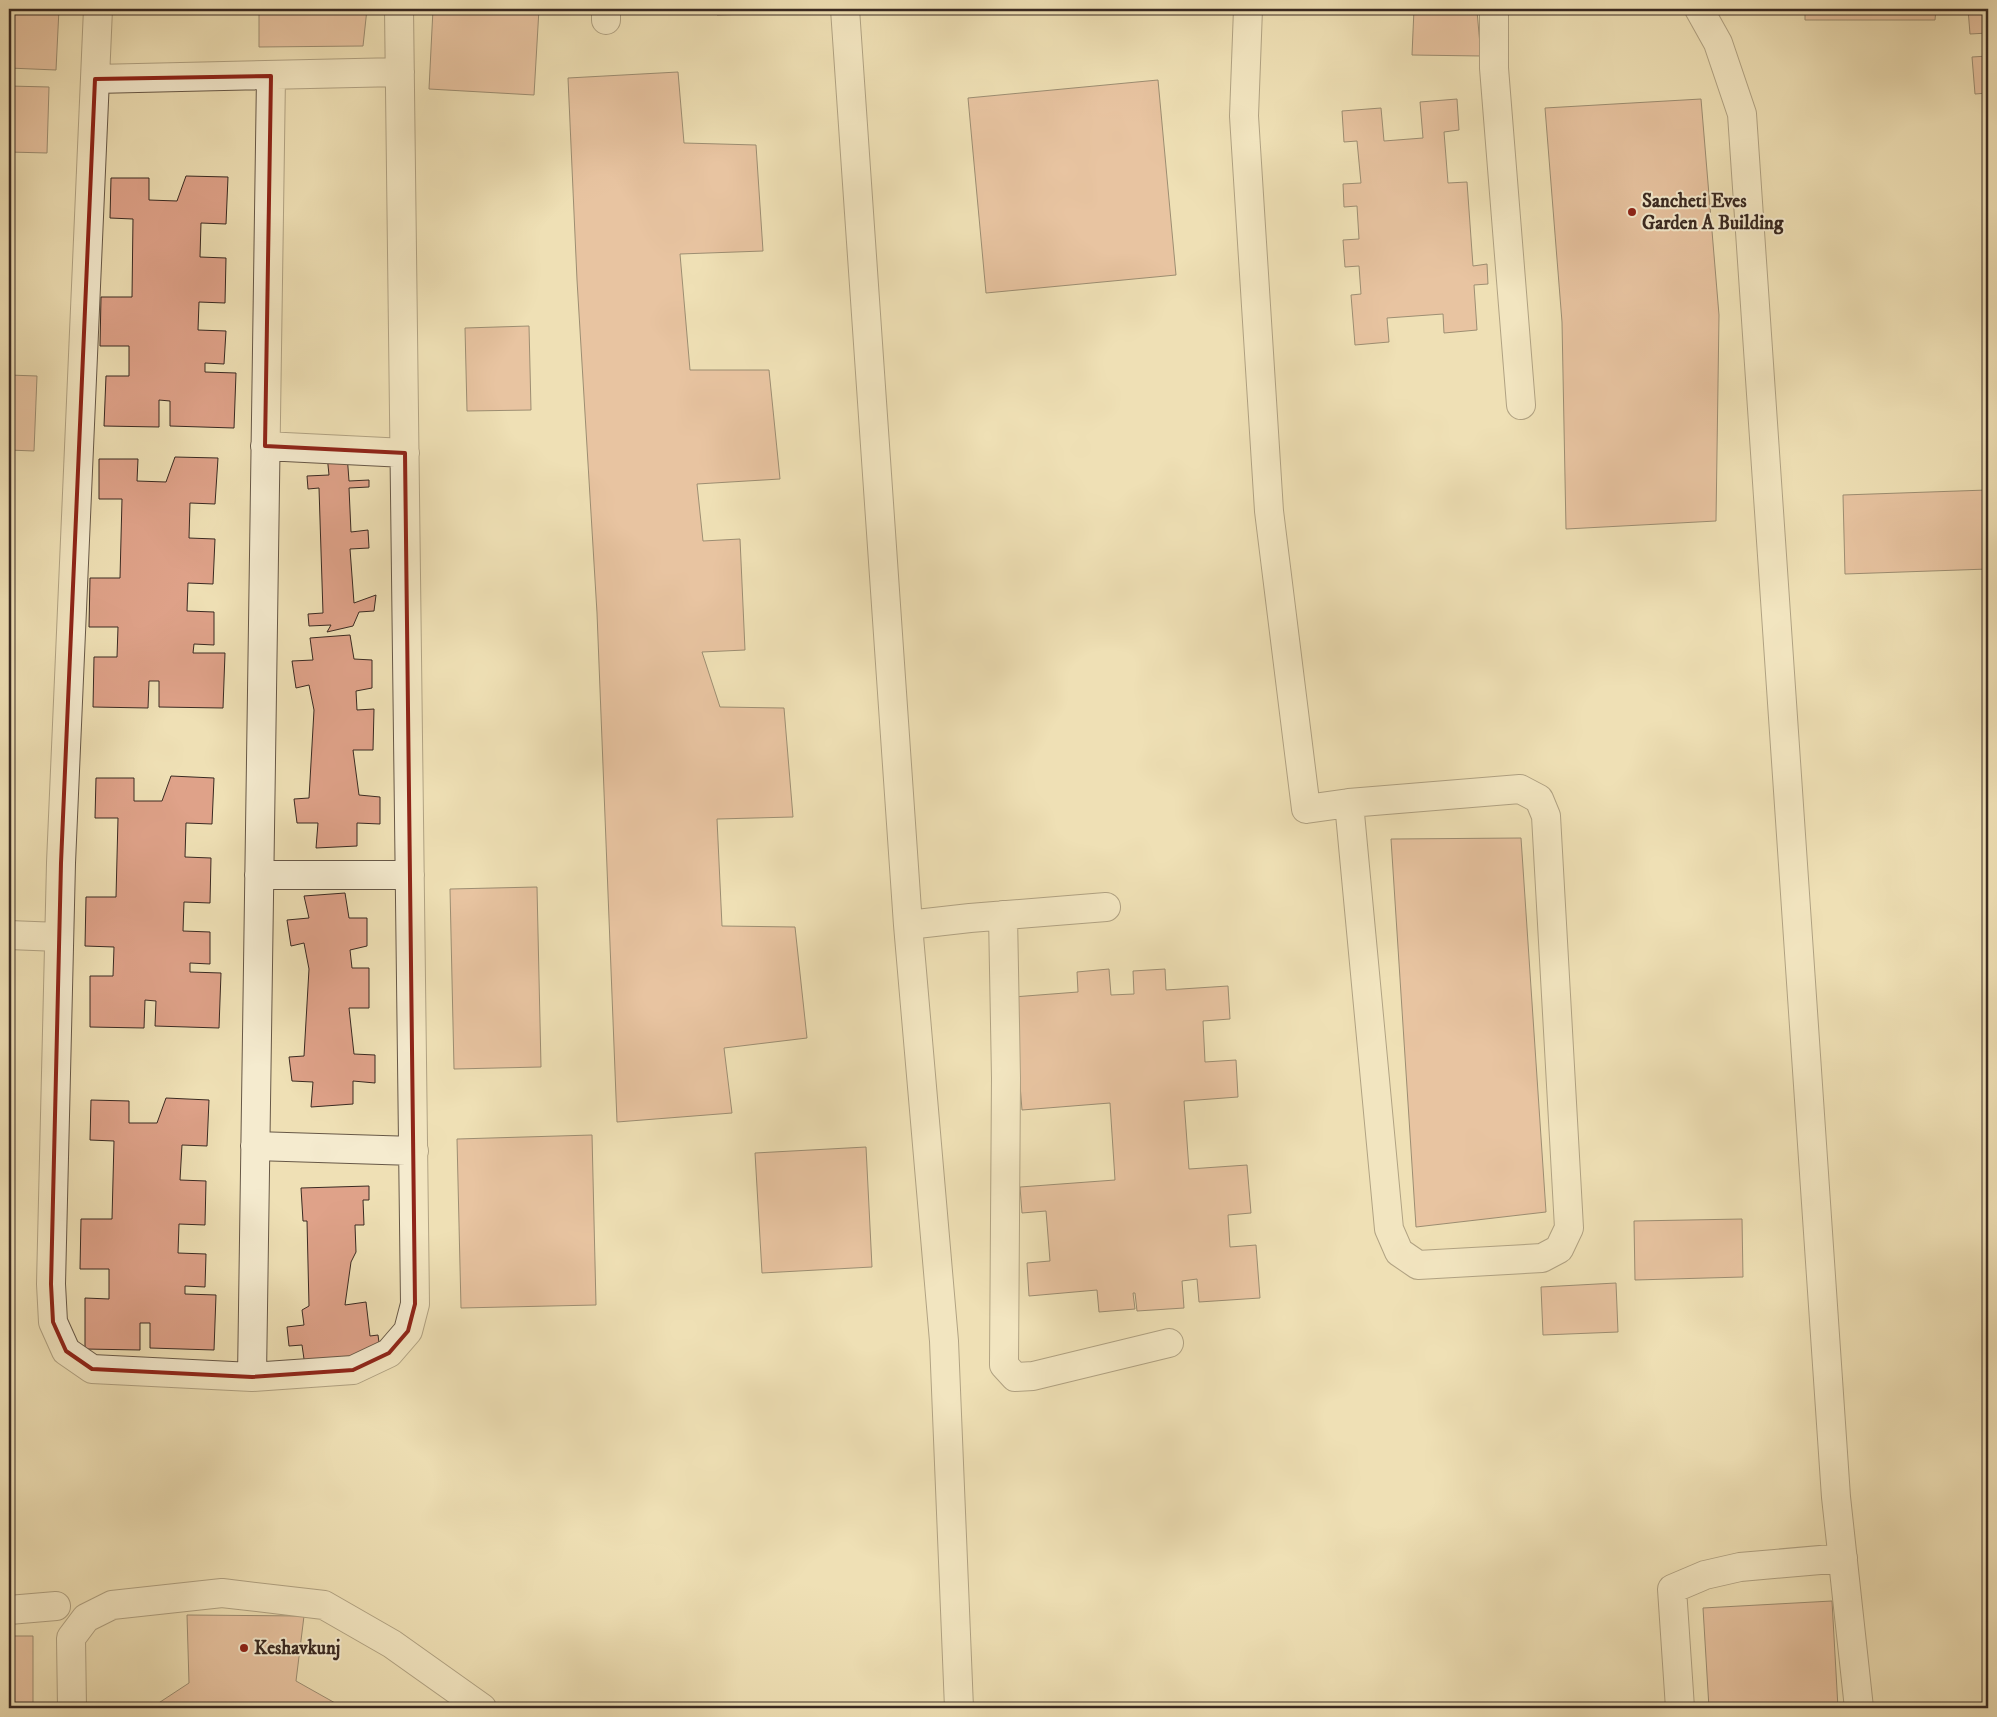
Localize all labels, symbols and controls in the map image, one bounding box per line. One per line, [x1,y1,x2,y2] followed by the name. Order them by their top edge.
[1642,190,1784,235] place label: Sancheti Eves Garden A Building
[1626,206,1638,218] marker: Sancheti Eves Garden A Building
[254,1637,340,1661] place label: Keshavkunj
[238,1642,250,1654] marker: Keshavkunj

